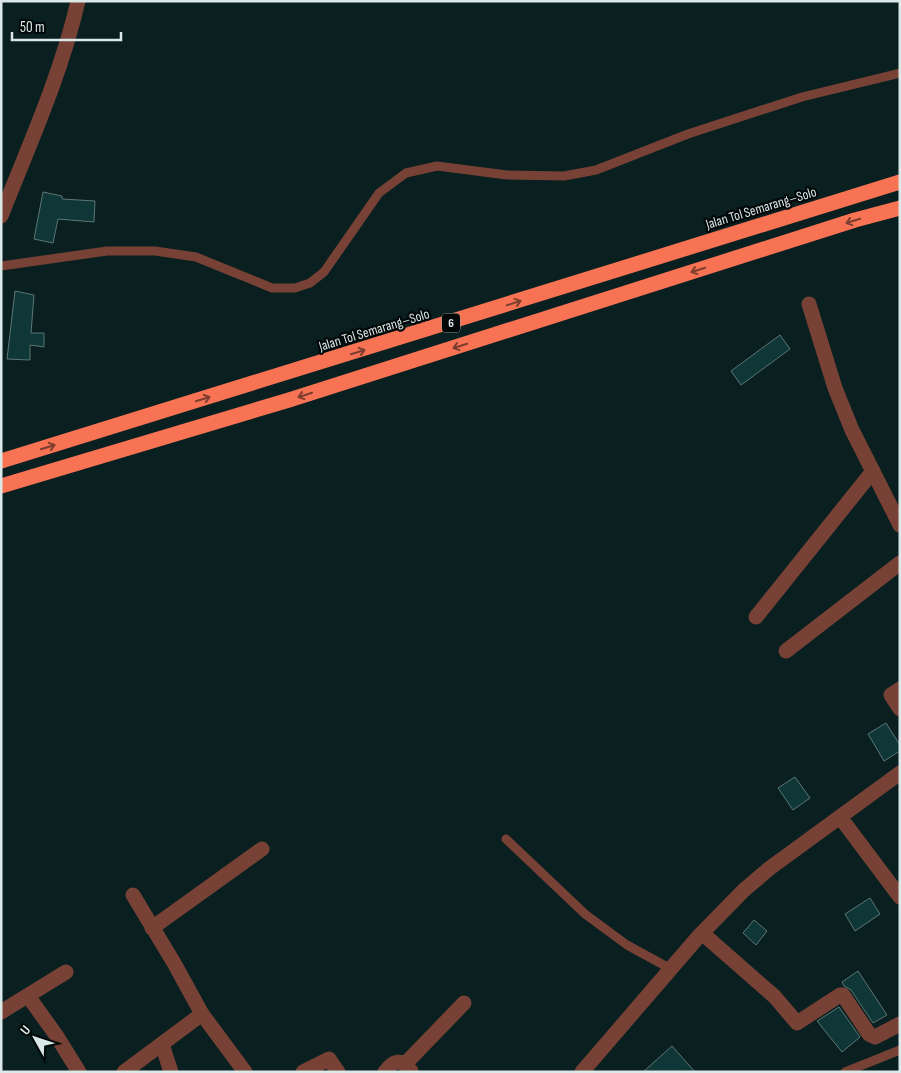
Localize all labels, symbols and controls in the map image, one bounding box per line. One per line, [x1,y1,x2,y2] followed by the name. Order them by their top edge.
[12,10,121,42] scale bar
[20,18,45,37] text: 50 m
[703,183,819,233] street label: Jalan Tol Semarang–Solo
[845,217,861,227] one-way arrow
[690,266,706,276] one-way arrow
[505,298,521,307] one-way arrow
[316,305,432,355] street label: Jalan Tol Semarang–Solo
[442,314,460,332] road number: 6
[452,342,468,351] one-way arrow
[350,346,366,356] one-way arrow
[297,391,313,400] one-way arrow
[195,394,211,404] one-way arrow
[39,442,55,451] one-way arrow
[10,1013,60,1063] north arrow
[17,1022,34,1038] text: U

